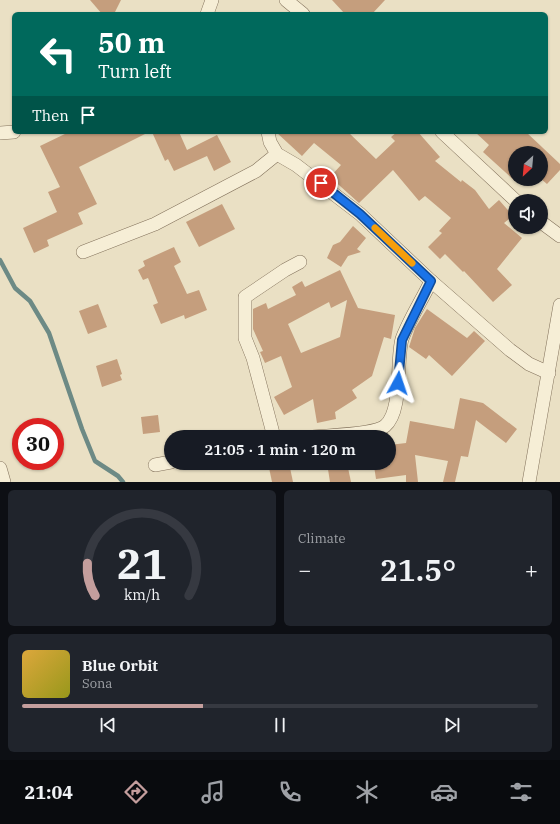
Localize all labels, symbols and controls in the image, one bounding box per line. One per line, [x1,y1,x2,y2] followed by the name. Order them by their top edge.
[98,24,165,61] text: 50 m
[32,28,84,80] icon: left
[98,60,172,83] text: Turn left
[77,104,99,126] icon: arrive
[32,106,69,125] text: Then
[508,146,548,186] north arrow
[508,146,548,234] map controls
[304,166,338,200] pin
[310,172,332,194] icon: arrive
[508,194,548,234] button: sound
[377,362,419,404] position arrow
[12,418,64,470] speed limit sign: 30
[204,440,356,459] text: 21:05 · 1 min · 120 m
[298,530,345,547] text: Climate
[117,536,167,590] text: 21
[380,550,456,589] text: 21.5°
[298,555,311,584] text: −
[525,555,538,584] text: +
[124,585,160,604] text: km/h
[82,656,158,675] text: Blue Orbit
[82,675,112,692] text: Sona
[97,714,119,736] icon: previous
[269,714,291,736] icon: pause
[441,714,463,736] icon: next
[122,778,150,806] icon: directions
[199,778,227,806] icon: music
[276,778,304,806] icon: phone
[353,778,381,806] icon: climate
[430,778,458,806] icon: car
[507,778,535,806] icon: filters
[25,781,73,804] text: 21:04

